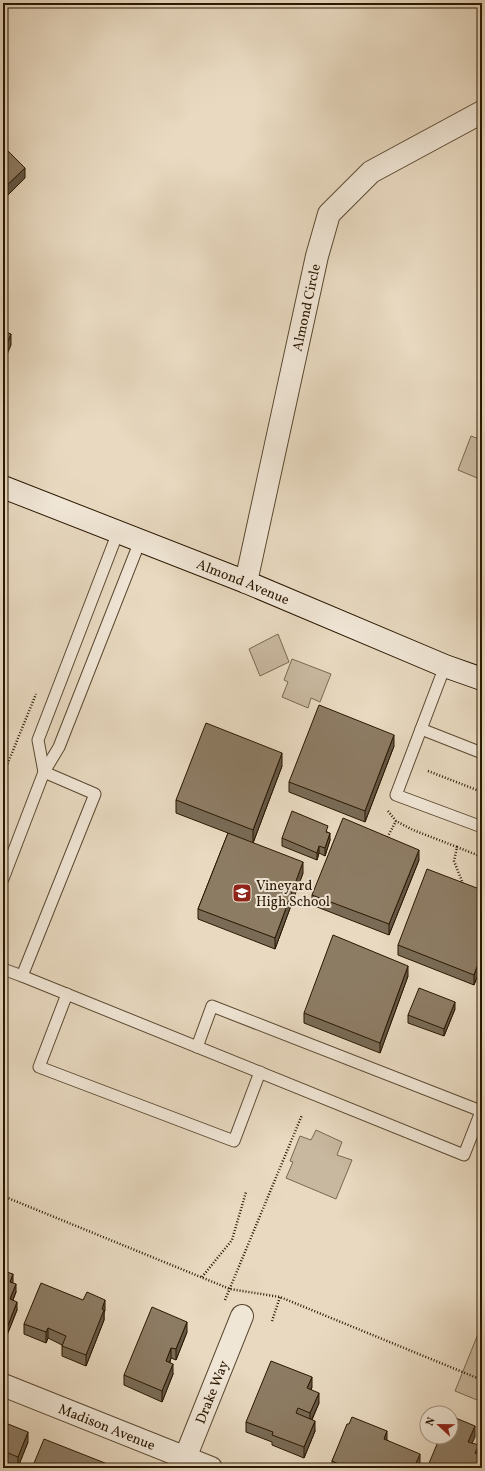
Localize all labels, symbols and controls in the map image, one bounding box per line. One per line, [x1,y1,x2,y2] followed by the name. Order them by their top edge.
[289,262,326,353] street label: Almond Circle
[193,556,292,610] street label: Almond Avenue
[256,877,330,912] place label: Vineyard High School
[231,882,253,904] school or university icon: Vineyard High School
[192,1358,234,1427] street label: Drake Way
[55,1400,158,1456] street label: Madison Avenue
[419,1405,459,1445] north arrow
[423,1415,440,1428] text: N

